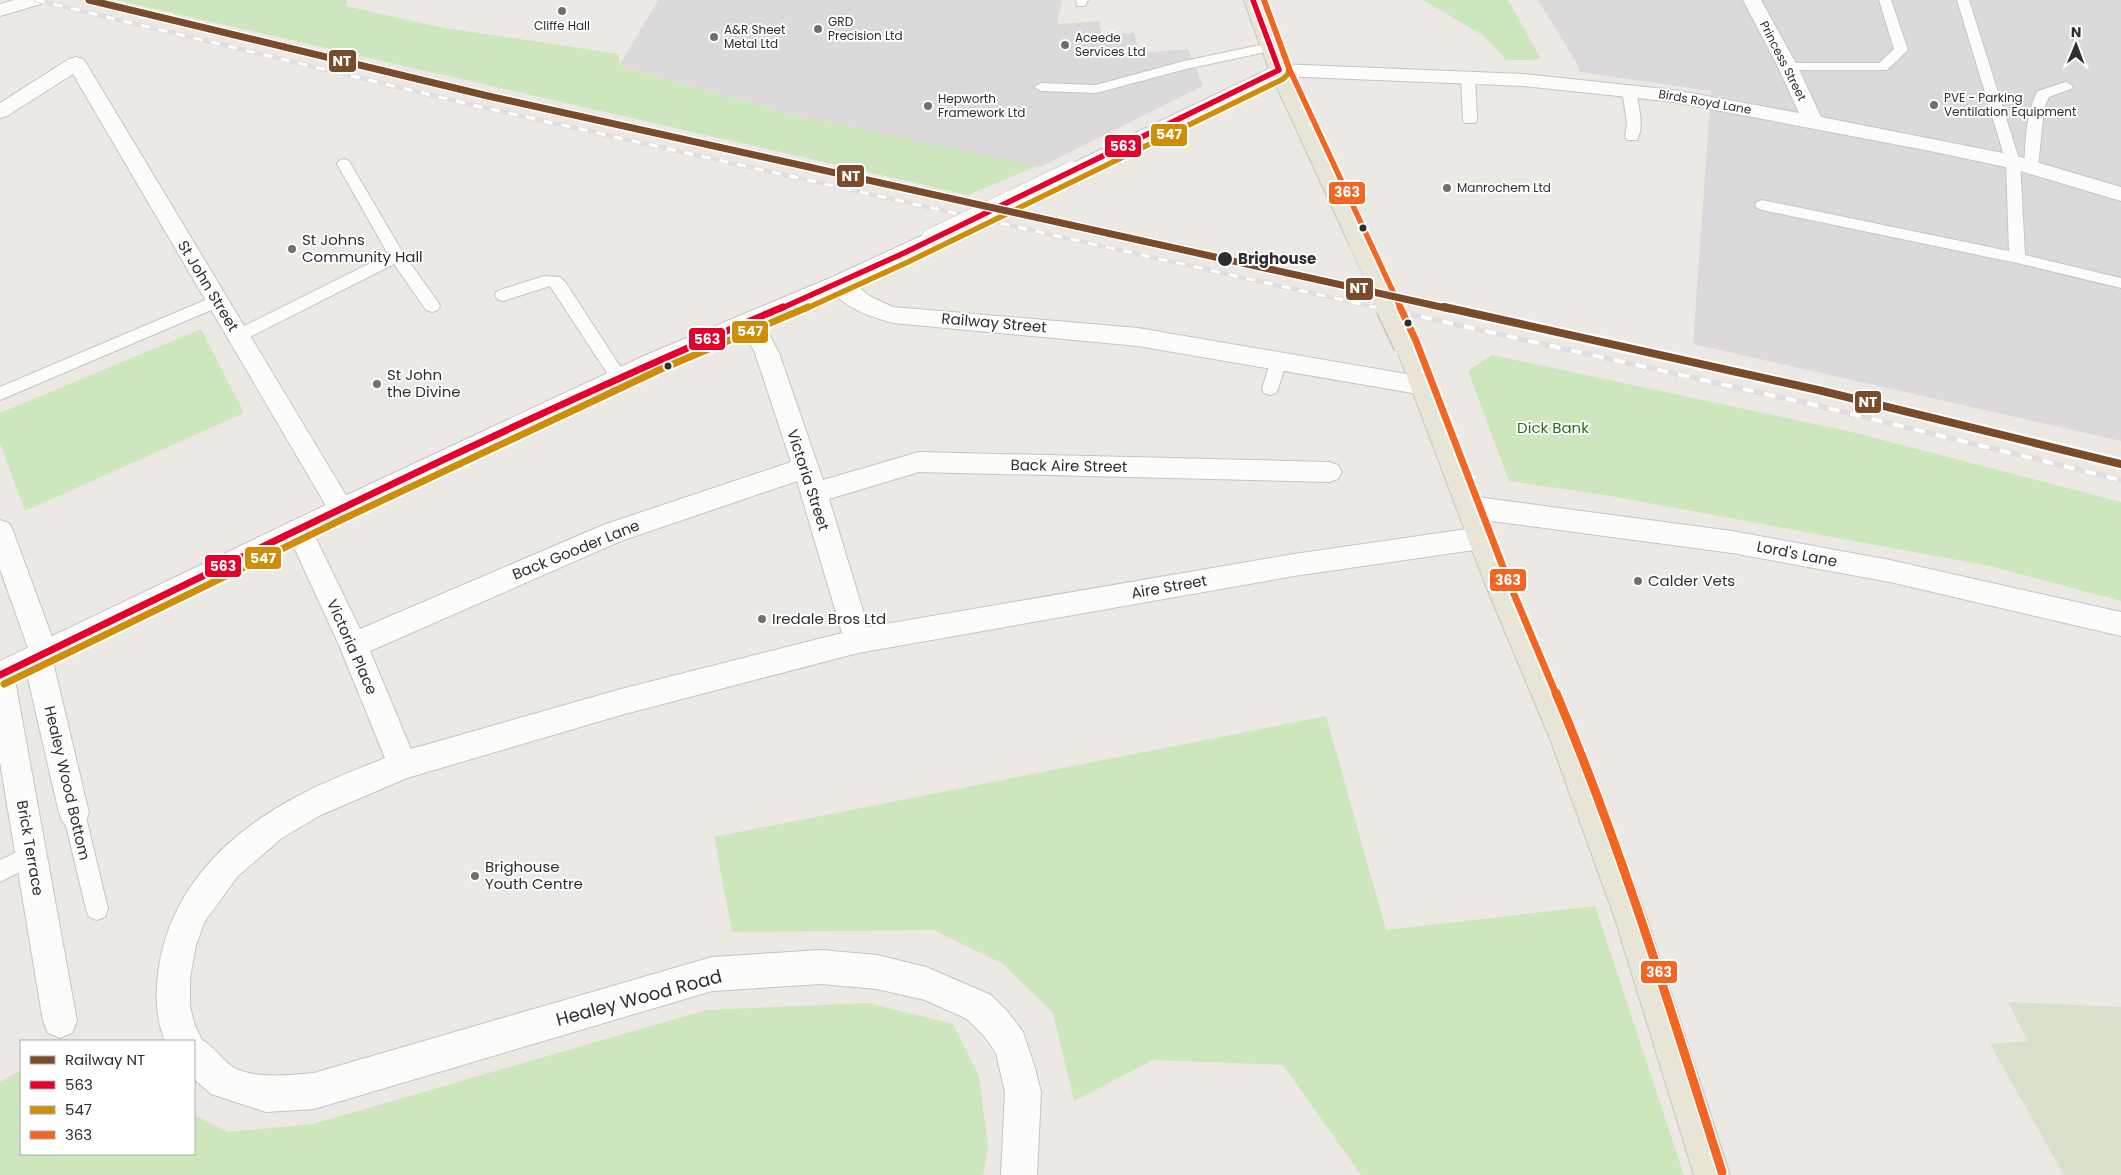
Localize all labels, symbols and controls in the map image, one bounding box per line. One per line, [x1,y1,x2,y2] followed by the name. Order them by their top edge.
[556,5,568,17] marker: Cliffe Hall
[828,13,903,44] place label: GRD Precision Ltd
[534,17,590,34] place label: Cliffe Hall
[1756,18,1811,104] street label: Princess Street
[2051,20,2101,70] north arrow
[724,21,785,52] place label: A&R Sheet Metal Ltd
[2071,22,2082,42] text: N
[812,23,824,35] marker: GRD Precision Ltd
[1075,29,1146,60] place label: Aceede Services Ltd
[708,31,720,43] marker: A&R Sheet Metal Ltd
[1059,39,1071,51] marker: Aceede Services Ltd
[328,49,357,73] line badge: NT
[333,51,351,71] text: NT
[1657,85,1753,118] street label: Birds Royd Lane
[1944,89,2076,120] place label: PVE - Parking Ventilation Equipment
[938,90,1025,121] place label: Hepworth Framework Ltd
[1928,99,1940,111] marker: PVE - Parking Ventilation Equipment
[922,100,934,112] marker: Hepworth Framework Ltd
[1150,123,1188,147] line badge: 547
[1156,124,1183,144] text: 547
[1104,134,1142,158] line badge: 563
[1110,136,1136,156] text: 563
[836,164,865,188] line badge: NT
[842,166,860,186] text: NT
[1457,179,1551,196] place label: Manrochem Ltd
[1328,181,1366,205] line badge: 363
[1334,182,1360,202] text: 363
[1441,182,1453,194] marker: Manrochem Ltd
[1358,223,1368,233] unlabelled marker
[302,229,423,267] place label: St Johns Community Hall
[173,236,244,335] street label: St John Street
[286,243,298,255] marker: St Johns Community Hall
[1238,248,1316,269] place label: Brighouse
[1216,250,1234,268] marker: Brighouse
[1345,277,1374,301] line badge: NT
[1350,278,1368,298] text: NT
[941,307,1047,338] street label: Railway Street
[1403,318,1413,328] unlabelled marker
[731,320,769,344] line badge: 547
[737,321,764,341] text: 547
[688,327,726,351] line badge: 563
[694,329,720,349] text: 563
[663,361,673,371] unlabelled marker
[387,364,461,402] place label: St John the Divine
[371,378,383,390] marker: St John the Divine
[1854,390,1882,414] line badge: NT
[1859,392,1877,412] text: NT
[1517,417,1589,438] park label: Dick Bank
[782,426,835,533] street label: Victoria Street
[1010,454,1128,477] street label: Back Aire Street
[509,514,643,585] street label: Back Gooder Lane
[1755,535,1839,572] street label: Lord's Lane
[244,546,282,570] line badge: 547
[250,548,277,568] text: 547
[204,554,242,578] line badge: 563
[210,556,236,576] text: 563
[1489,568,1527,592] line badge: 363
[1129,570,1208,604] street label: Aire Street
[1495,570,1521,590] text: 363
[1648,570,1735,591] place label: Calder Vets
[1632,575,1644,587] marker: Calder Vets
[322,596,383,698] street label: Victoria Place
[772,608,886,629] place label: Iredale Bros Ltd
[756,613,768,625] marker: Iredale Bros Ltd
[39,704,95,862] street label: Healey Wood Bottom
[12,799,49,897] street label: Brick Terrace
[485,856,583,894] place label: Brighouse Youth Centre
[469,870,481,882] marker: Brighouse Youth Centre
[1640,960,1678,984] line badge: 363
[1646,962,1672,982] text: 363
[553,963,725,1032] street label: Healey Wood Road
[20,1040,195,1155] legend
[65,1049,145,1070] text: Railway NT
[65,1074,93,1095] text: 563
[65,1099,92,1120] text: 547
[65,1124,92,1145] text: 363

